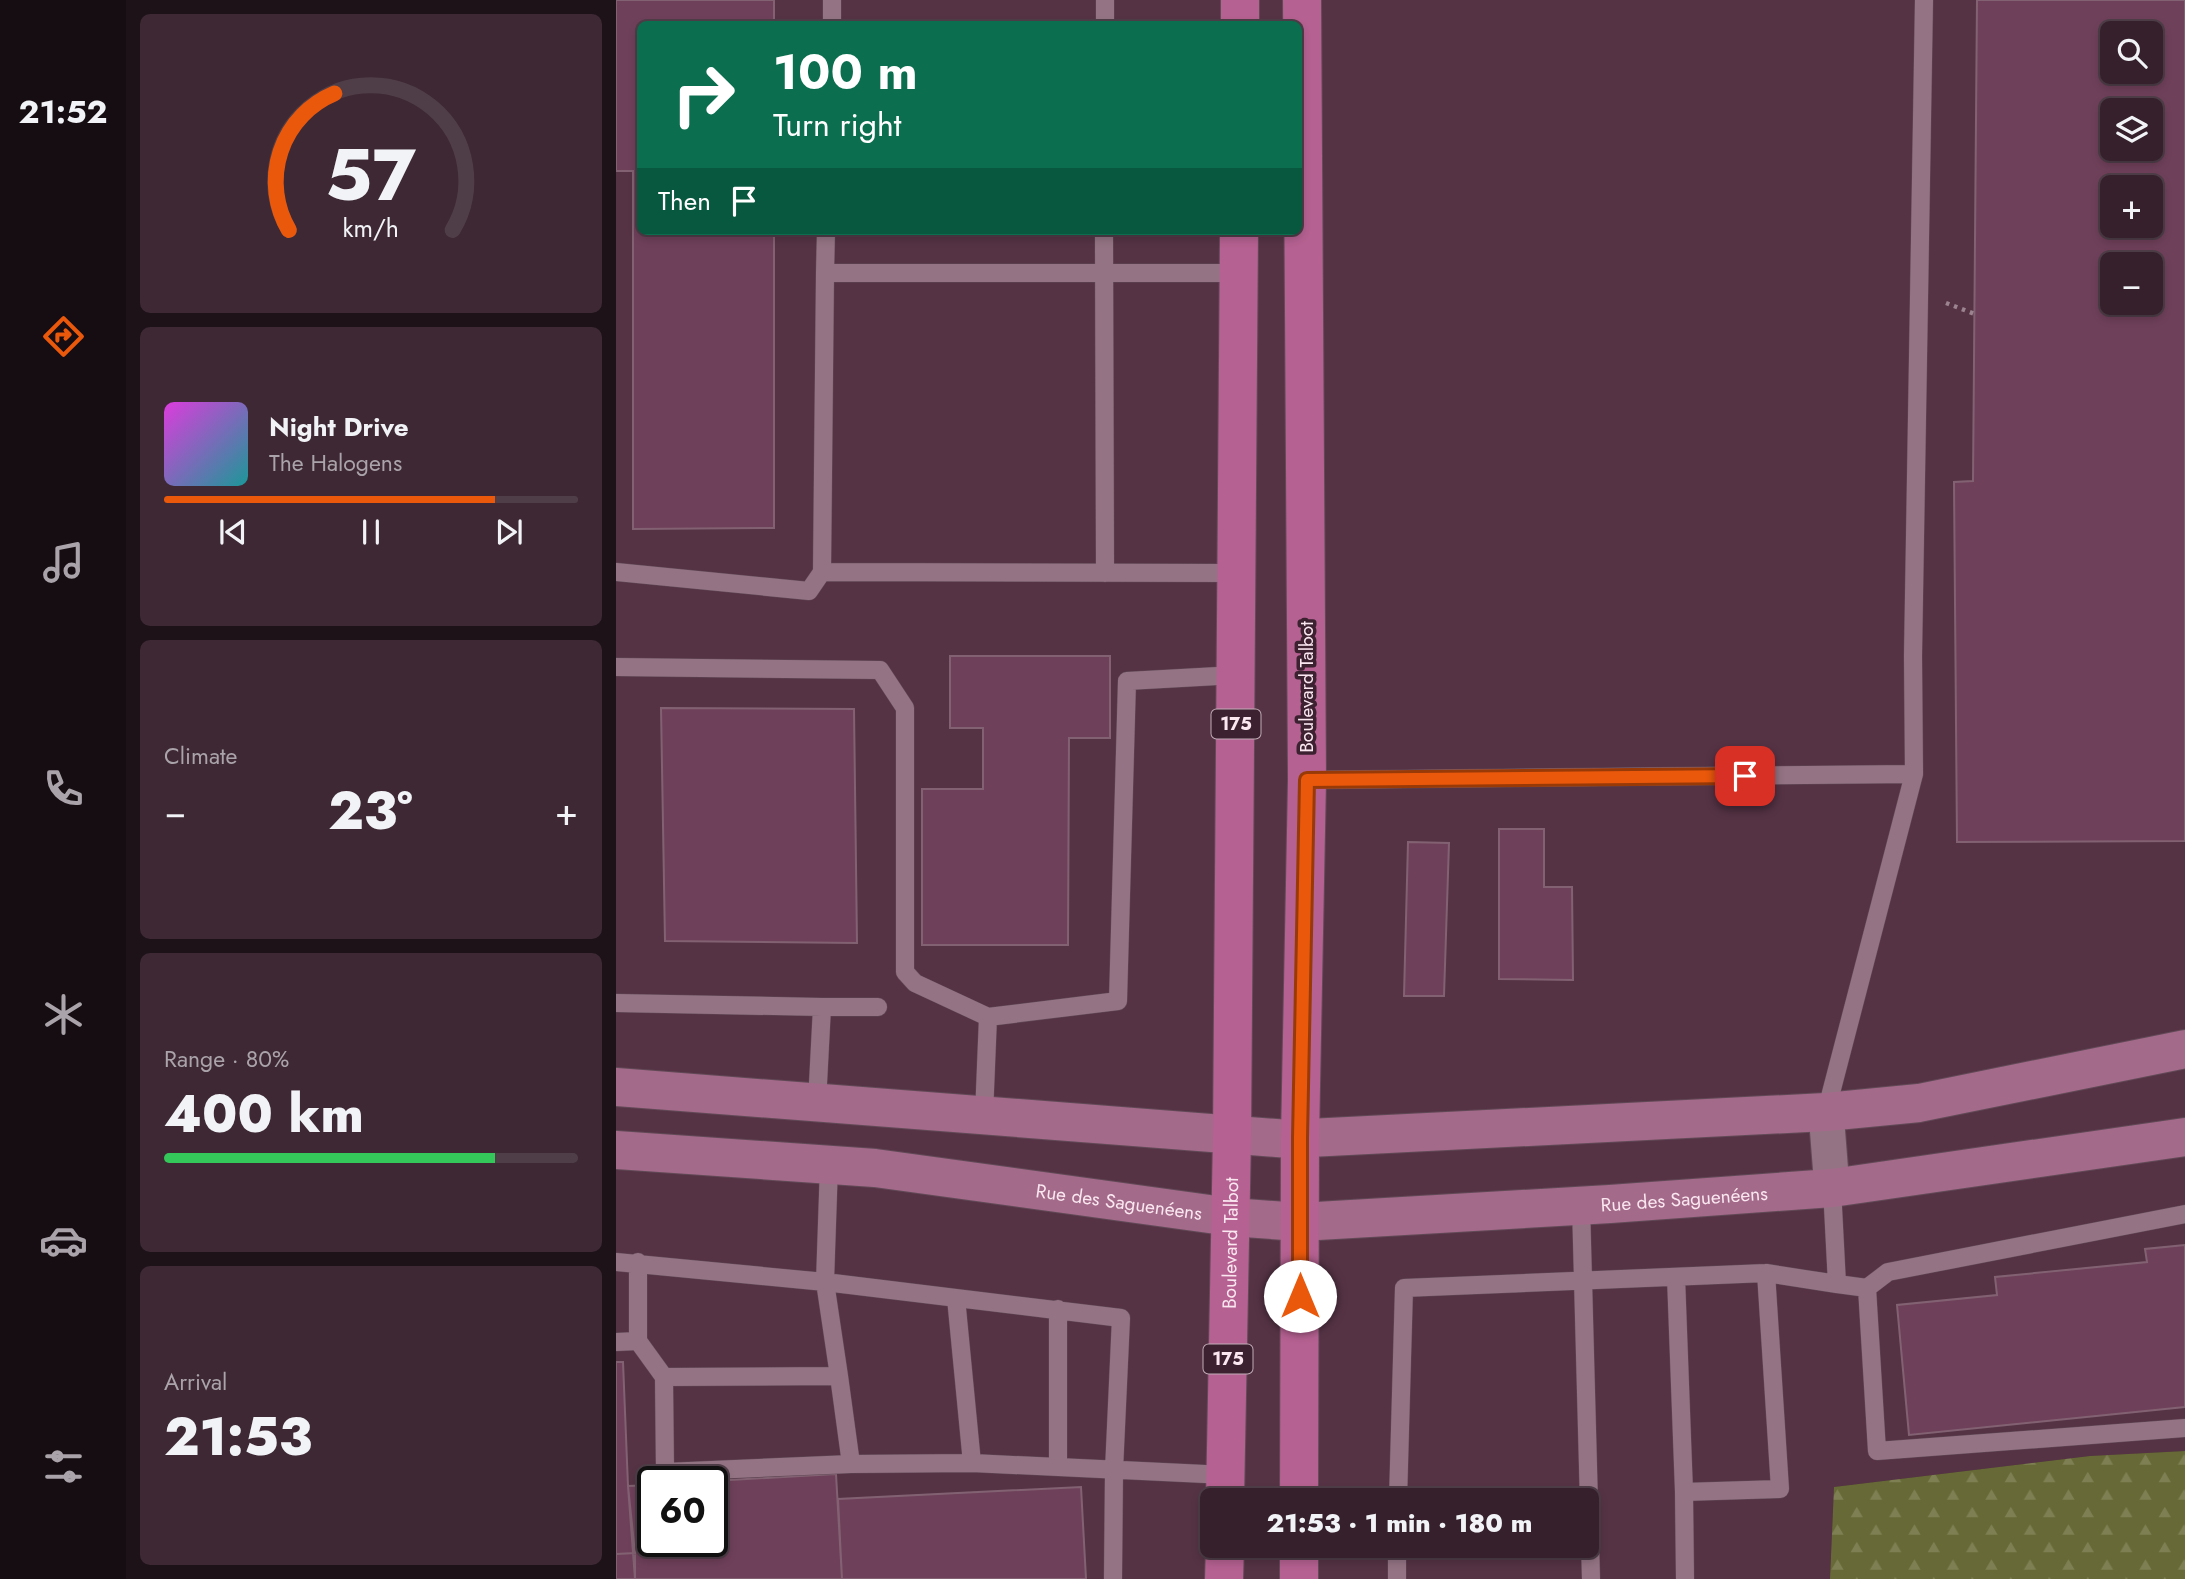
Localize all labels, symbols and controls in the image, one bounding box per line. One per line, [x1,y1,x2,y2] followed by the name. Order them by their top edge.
[2100,21,2163,315] map controls
[2100,21,2163,84] button: search
[773,37,918,107] text: 100 m
[658,49,749,140] icon: right
[18,89,108,135] text: 21:52
[2100,98,2163,161] button: layers
[773,102,902,148] text: Turn right
[326,122,417,227] text: 57
[2100,175,2163,238] button: +
[658,182,711,220] text: Then
[725,182,763,220] icon: arrive
[343,209,399,245] text: km/h
[2100,252,2163,315] button: −
[39,312,88,361] icon: directions
[269,408,409,446] text: Night Drive
[269,446,402,480] text: The Halogens
[214,513,252,551] icon: previous
[352,513,390,551] icon: pause
[490,513,528,551] icon: next
[39,538,88,587] icon: music
[1293,621,1320,753] street label: Boulevard Talbot
[1212,710,1260,738] road number: 175
[164,739,237,773] text: Climate
[1715,746,1775,806] pin
[1726,757,1764,795] icon: arrive
[39,764,88,813] icon: phone
[328,773,413,849] text: 23°
[164,784,186,839] text: −
[555,784,578,839] text: +
[39,990,88,1039] icon: climate
[164,1042,289,1076] text: Range · 80%
[164,1076,364,1152] text: 400 km
[1034,1177,1204,1226] street label: Rue des Saguenéens
[1215,1177,1245,1309] street label: Boulevard Talbot
[1600,1179,1769,1218] street label: Rue des Saguenéens
[39,1216,88,1265] icon: car
[1263,1259,1337,1333] position arrow
[1204,1344,1252,1374] road number: 175
[164,1365,227,1399] text: Arrival
[164,1399,312,1475] text: 21:53
[39,1442,88,1491] icon: filters
[637,1466,728,1557] speed limit sign: 60
[1267,1504,1532,1542] text: 21:53 · 1 min · 180 m

